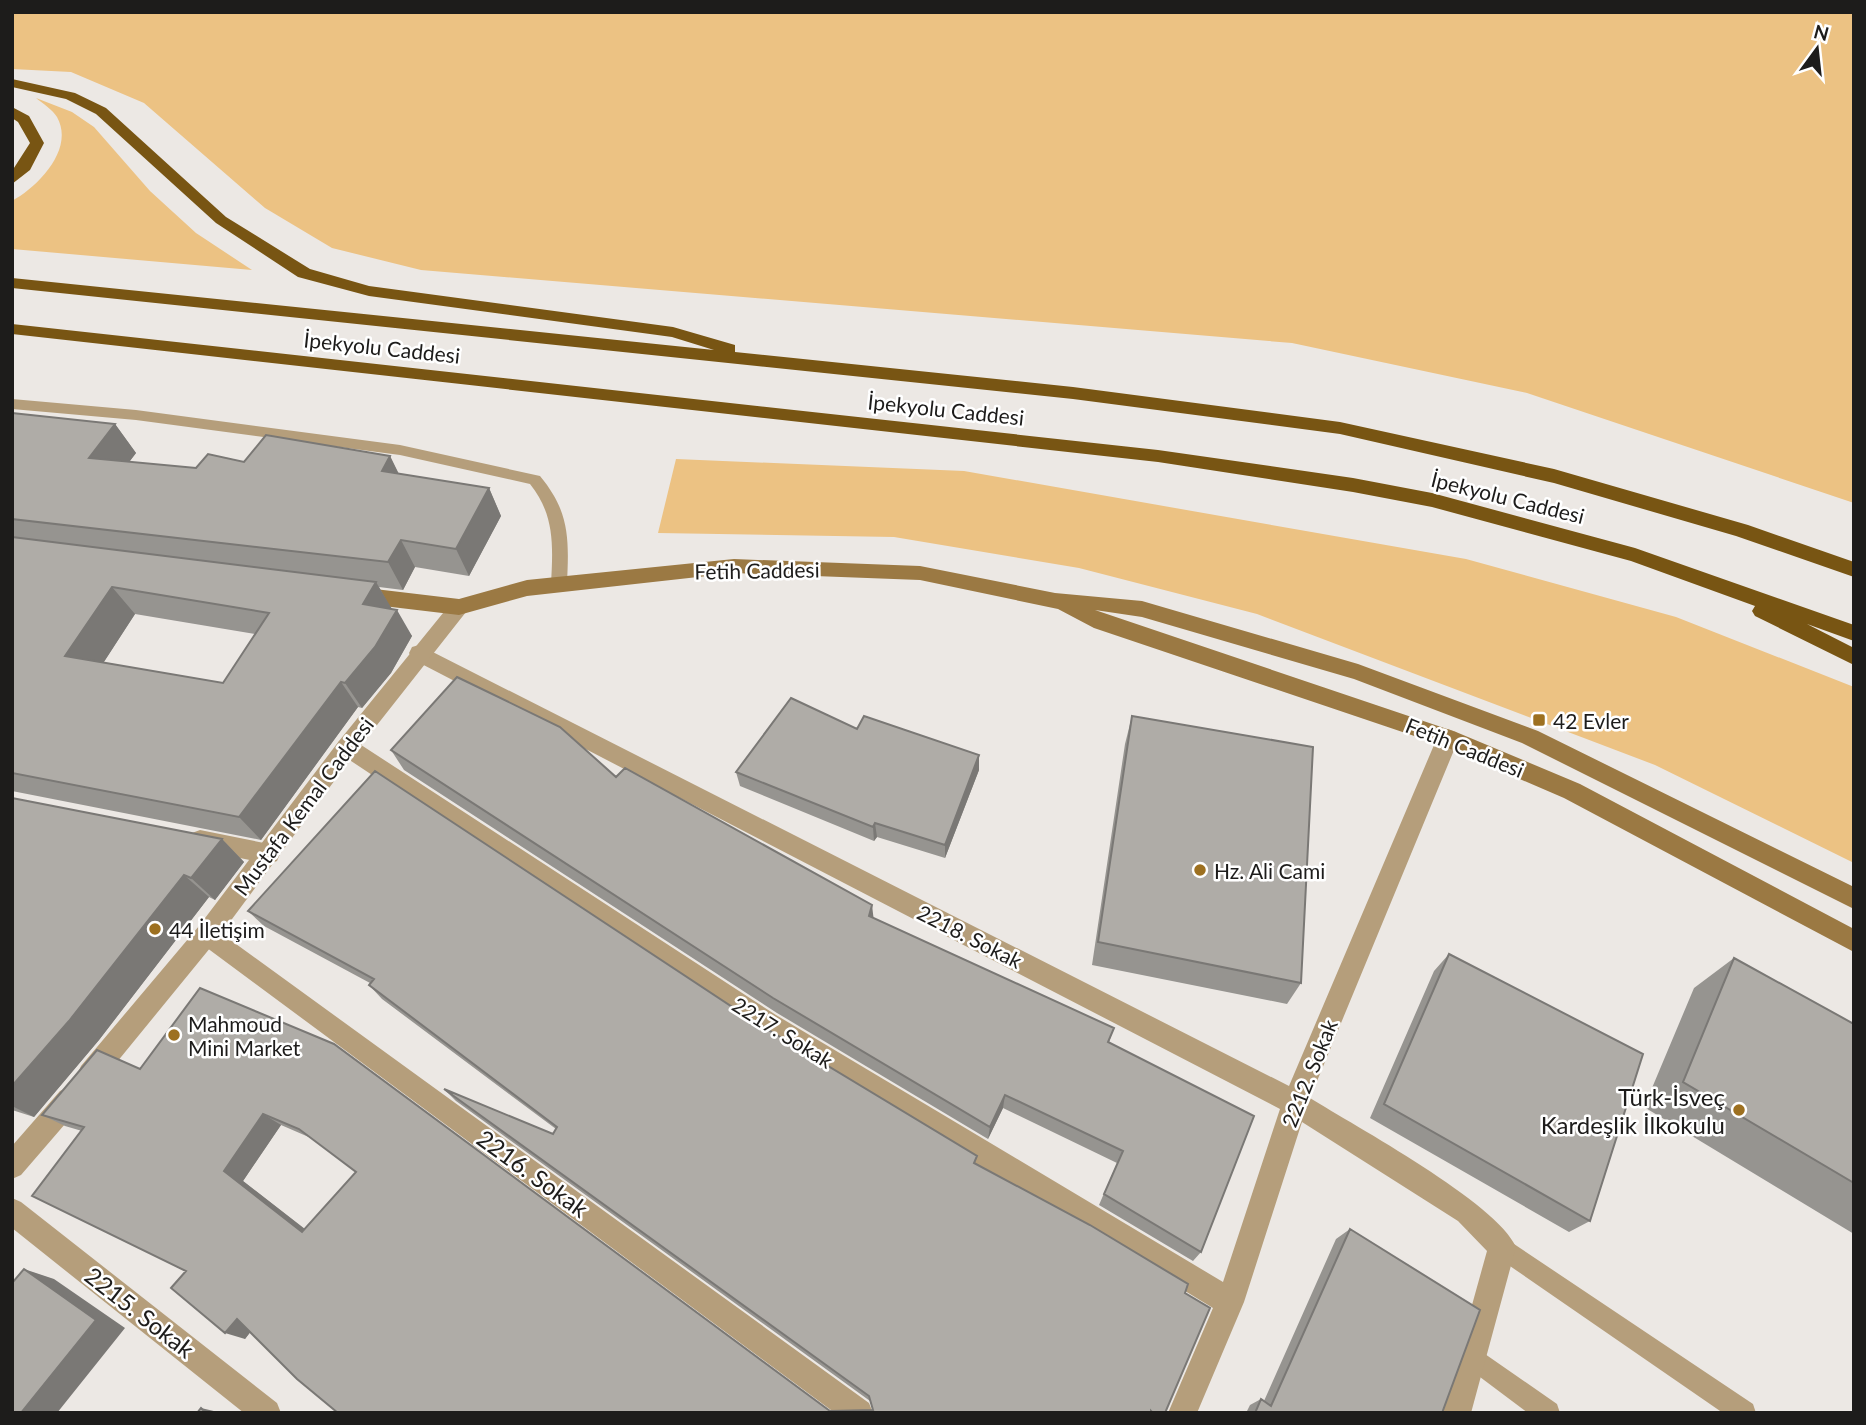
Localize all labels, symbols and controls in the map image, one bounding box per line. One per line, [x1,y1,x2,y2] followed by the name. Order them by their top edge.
[1782,14,1852,84] north arrow
[1811,19,1832,45] text: N
[303,326,461,368] street label: İpekyolu Caddesi
[867,388,1025,430] street label: İpekyolu Caddesi
[1429,466,1587,528] street label: İpekyolu Caddesi
[694,556,820,584] street label: Fetih Caddesi
[1553,708,1629,733] place label: 42 Evler
[228,712,378,900] street label: Mustafa Kemal Caddesi
[1402,712,1528,782] street label: Fetih Caddesi
[1531,712,1547,728] marker: 42 Evler
[1214,858,1325,883] place label: Hz. Ali Cami
[1192,862,1208,878] marker: Hz. Ali Cami
[914,899,1027,973] street label: 2218. Sokak
[169,917,265,942] place label: 44 İletişim
[147,921,163,937] marker: 44 İletişim
[728,991,838,1073] street label: 2217. Sokak
[188,1011,301,1060] place label: Mahmoud Mini Market
[1276,1015,1342,1131] street label: 2212. Sokak
[166,1027,182,1043] marker: Mahmoud Mini Market
[1541,1082,1725,1139] place label: Türk-İsveç Kardeşlik İlkokulu
[1731,1102,1747,1118] marker: Türk-İsveç Kardeşlik İlkokulu
[472,1123,595,1224] street label: 2216. Sokak
[80,1260,201,1364] street label: 2215. Sokak

